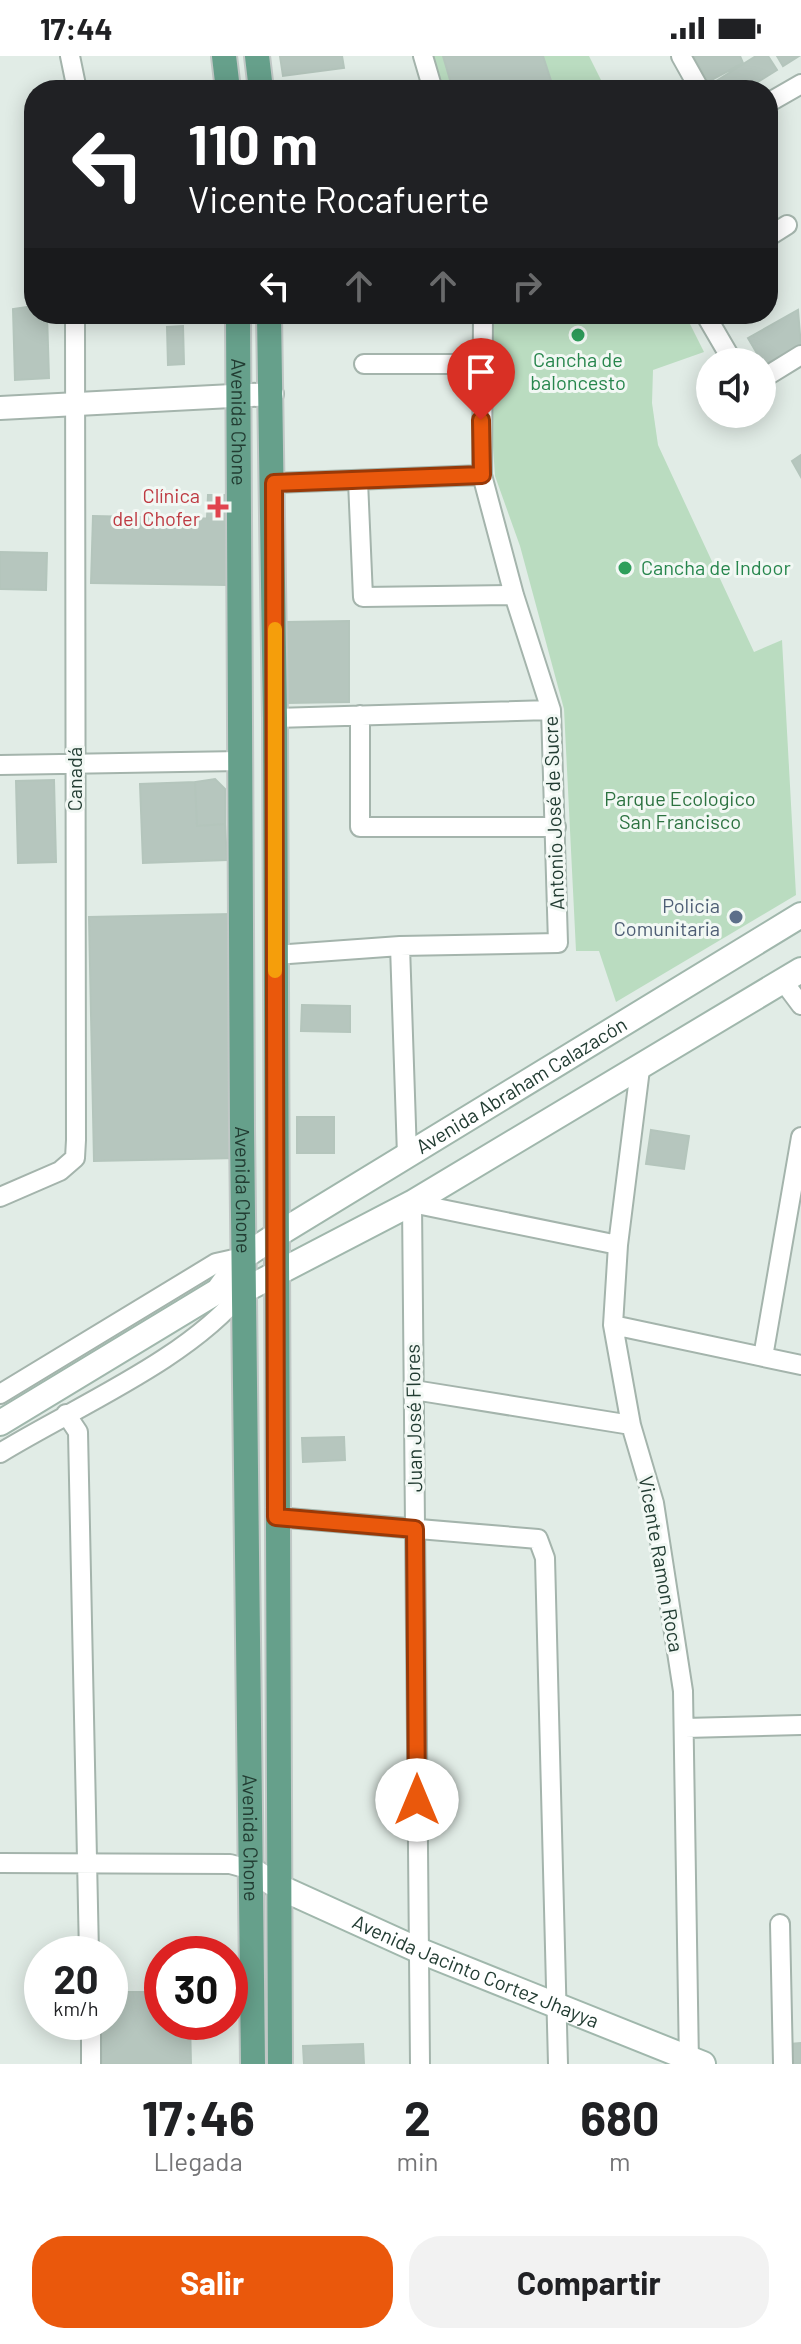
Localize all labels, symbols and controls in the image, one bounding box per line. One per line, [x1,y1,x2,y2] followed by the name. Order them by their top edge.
[40,10,113,46] text: 17:44
[188,109,318,176] text: 110 m
[56,112,160,216] icon: left
[188,177,490,220] text: Vicente Rocafuerte
[253,264,297,308] icon: left
[337,264,381,308] icon: ahead
[421,264,465,308] icon: ahead
[505,264,549,308] icon: right
[569,326,587,344] marker: Cancha de baloncesto
[447,338,515,420] pin
[530,347,626,394] place label: Cancha de baloncesto
[696,348,776,428] map controls
[696,348,776,428] button: sound
[459,350,503,394] icon: arrive
[227,358,252,486] street label: Avenida Chone
[112,483,200,530] place label: Clínica del Chofer
[207,496,229,518] marker: Clínica del Chofer
[641,555,791,579] place label: Cancha de Indoor
[616,559,634,577] marker: Cancha de Indoor
[538,715,568,911] street label: Antonio José de Sucre
[62,747,86,811] street label: Canadá
[604,786,756,833] park label: Parque Ecologico San Francisco
[614,893,720,940] place label: Policia Comunitaria
[727,908,745,926] marker: Policia Comunitaria
[411,1011,631,1158] street label: Avenida Abraham Calazacón
[231,1126,256,1254] street label: Avenida Chone
[400,1344,426,1492] street label: Juan José Flores
[635,1474,689,1654] street label: Vicente Ramon Roca
[375,1758,459,1842] position arrow
[239,1774,264,1902] street label: Avenida Chone
[349,1909,603,2032] street label: Avenida Jacinto Cortez Jhayya
[144,1936,248,2040] speed limit sign: 30
[53,1954,99,2002] text: 20
[53,1996,99,2020] text: km/h
[142,2088,255,2146] text: 17:46
[404,2088,431,2146] text: 2
[580,2088,659,2146] text: 680
[154,2145,243,2176] text: Llegada
[396,2145,439,2176] text: min
[609,2145,631,2176] text: m
[32,2236,393,2328] button: Salir
[409,2236,769,2328] button: Compartir

